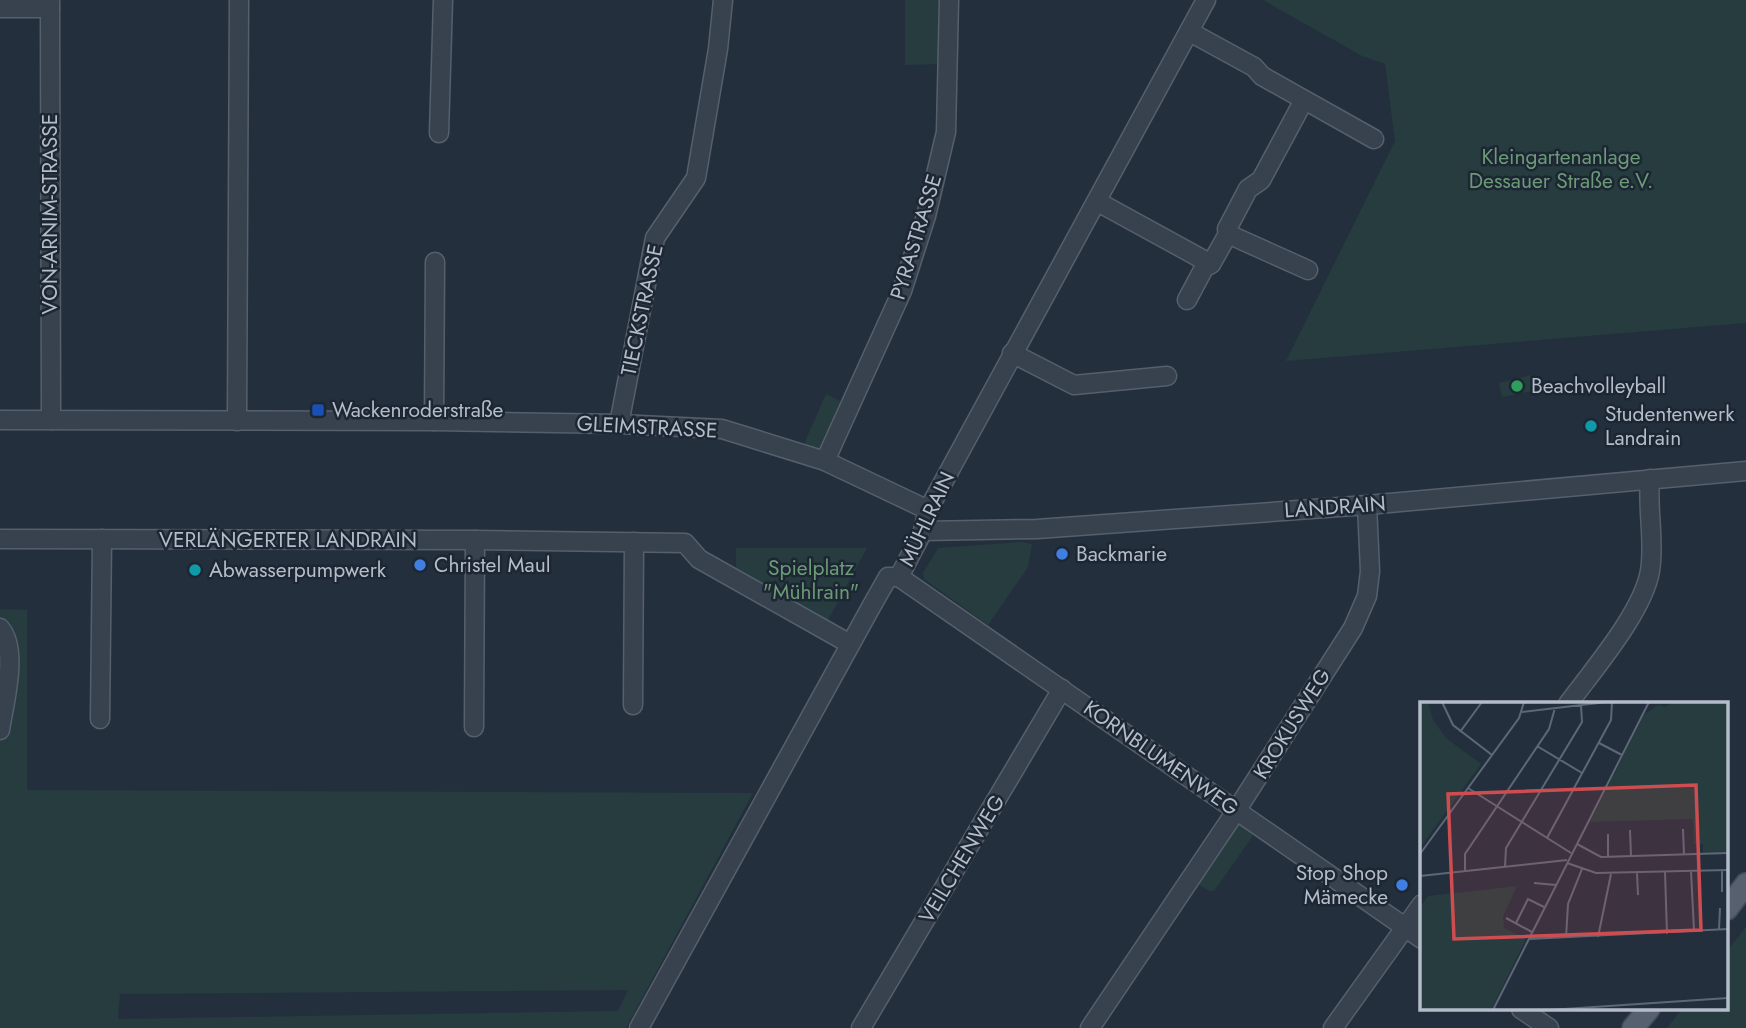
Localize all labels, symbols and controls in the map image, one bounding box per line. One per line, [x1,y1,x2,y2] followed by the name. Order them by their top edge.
[35,114,65,314] street label: VON-ARNIM-STRASSE
[1469,142,1653,196] park label: Kleingartenanlage Dessauer Straße e.V.
[883,171,949,303] street label: PYRASTRASSE
[613,241,671,379] street label: TIECKSTRASSE
[1531,371,1666,401] place label: Beachvolleyball
[1509,378,1525,394] marker: Beachvolleyball
[332,395,504,425] place label: Wackenroderstraße
[1605,399,1735,453] place label: Studentenwerk Landrain
[310,402,326,418] marker: Wackenroderstraße
[576,408,718,446] street label: GLEIMSTRASSE
[1583,418,1599,434] marker: Studentenwerk Landrain
[892,467,962,571] street label: MÜHLRAIN
[1283,488,1387,526] street label: LANDRAIN
[159,525,417,555] street label: VERLÄNGERTER LANDRAIN
[1076,539,1167,569] place label: Backmarie
[1054,546,1070,562] marker: Backmarie
[434,550,551,580] place label: Christel Maul
[763,553,859,607] park label: Spielplatz "Mühlrain"
[209,555,387,585] place label: Abwasserpumpwerk
[412,557,428,573] marker: Christel Maul
[187,562,203,578] marker: Abwasserpumpwerk
[1246,663,1338,785] street label: KROKUSWEG
[1077,693,1245,823] street label: KORNBLUMENWEG
[1420,702,1728,1010] inset map
[912,789,1012,929] street label: VEILCHENWEG
[1296,858,1388,912] place label: Stop Shop Mämecke
[1394,877,1410,893] marker: Stop Shop Mämecke

